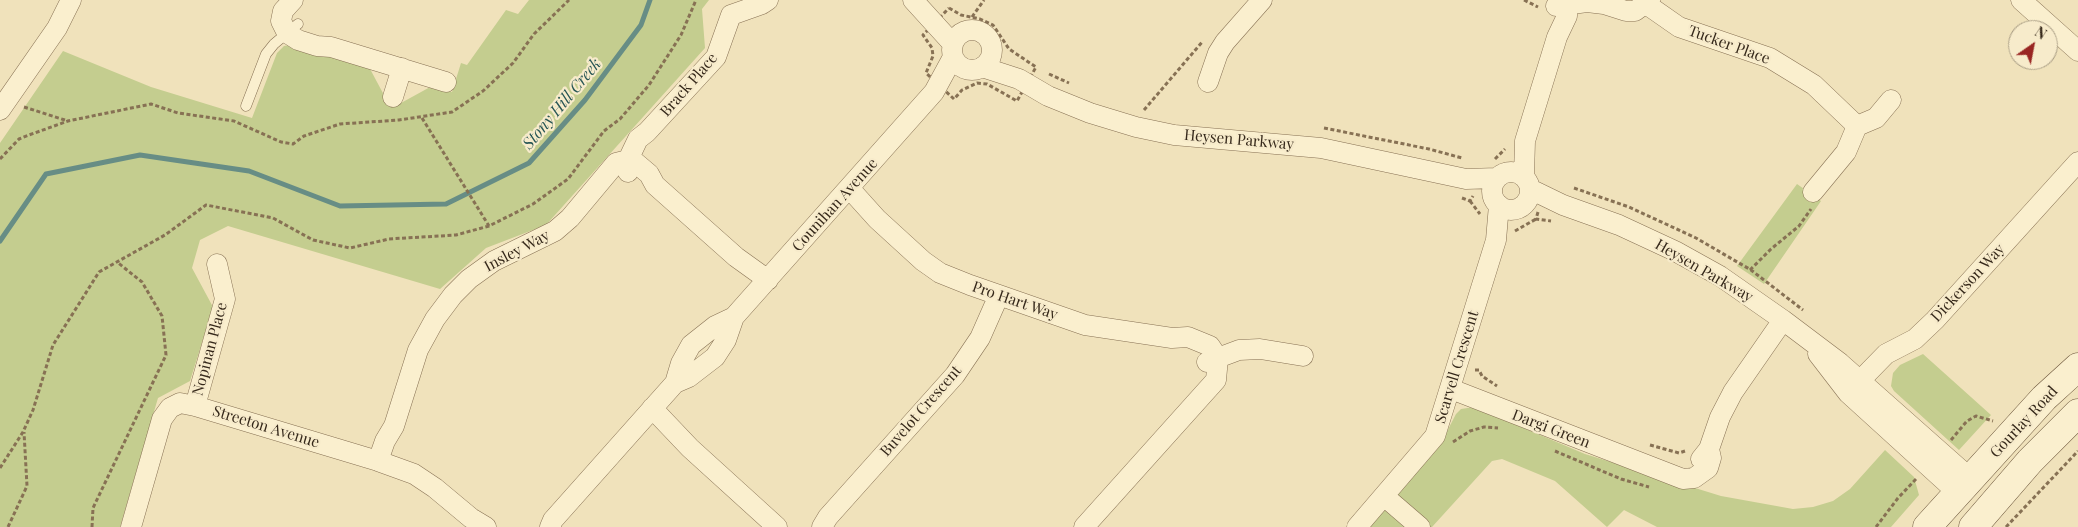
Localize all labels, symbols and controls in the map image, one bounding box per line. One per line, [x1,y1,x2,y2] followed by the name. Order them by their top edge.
[2008,20,2058,70] north arrow
[1686,22,1772,68] street label: Tucker Place
[2031,22,2050,44] text: N
[657,50,721,120] street label: Brack Place
[519,55,605,153] water label: Stony Hill Creek
[1183,126,1295,154] street label: Heysen Parkway
[788,155,882,255] street label: Counihan Avenue
[481,226,553,276] street label: Insley Way
[1652,236,1756,306] street label: Heysen Parkway
[1927,240,2009,326] street label: Dickerson Way
[970,278,1060,324] street label: Pro Hart Way
[189,300,231,398] street label: Nopinan Place
[1431,309,1483,425] street label: Scarvell Crescent
[877,362,965,460] street label: Buvelot Crescent
[1986,383,2062,461] street label: Gourlay Road
[210,402,322,452] street label: Streeton Avenue
[1509,406,1593,452] street label: Dargi Green

